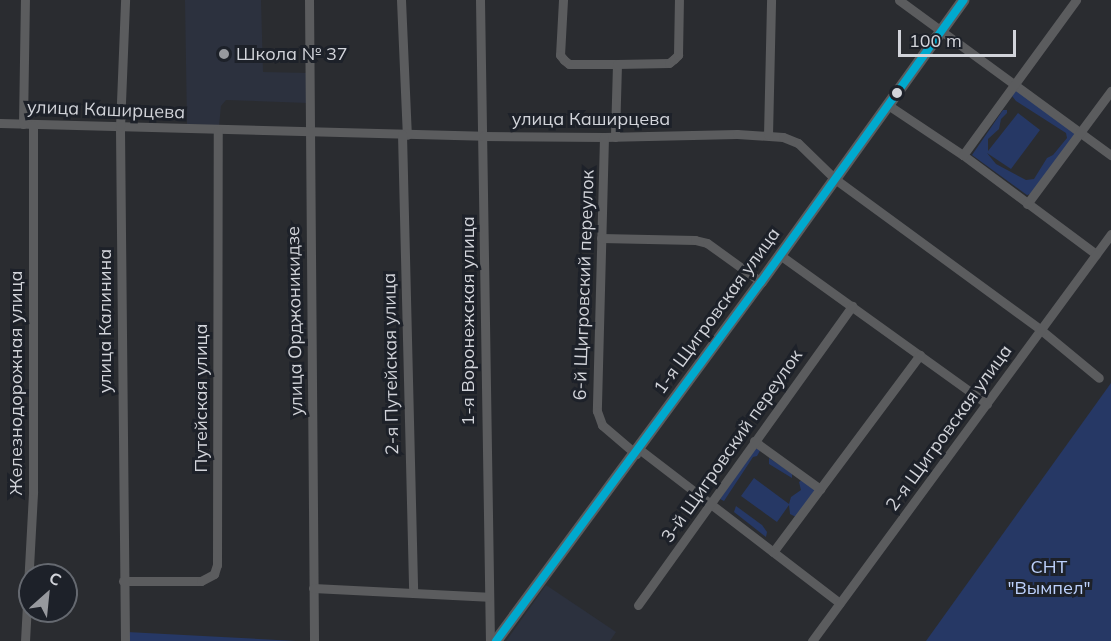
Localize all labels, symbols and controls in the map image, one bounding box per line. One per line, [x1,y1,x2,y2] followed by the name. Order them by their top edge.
[901,18,1020,56] scale bar
[909,29,962,52] text: 100 m
[236,43,348,65] place label: Школа № 37
[217,47,231,61] marker: Школа № 37
[891,87,903,99] unlabelled marker
[26,96,186,124] street label: улица Каширцева
[512,108,670,130] street label: улица Каширцева
[569,169,599,401] street label: 6-й Щигровский переулок
[457,216,479,426] street label: 1-я Воронежская улица
[649,224,785,398] street label: 1-я Щигровская улица
[283,226,307,416] street label: улица Орджоникидзе
[94,249,116,393] street label: улица Калинина
[5,271,27,495] street label: Железнодорожная улица
[379,273,403,455] street label: 2-я Путейская улица
[190,323,212,473] street label: Путейская улица
[881,341,1017,515] street label: 2-я Щигровская улица
[657,345,807,547] street label: 3-й Щигровский переулок
[1007,557,1091,600] park label: СНТ "Вымпел"
[18,563,78,623] north arrow
[46,567,65,590] text: С

